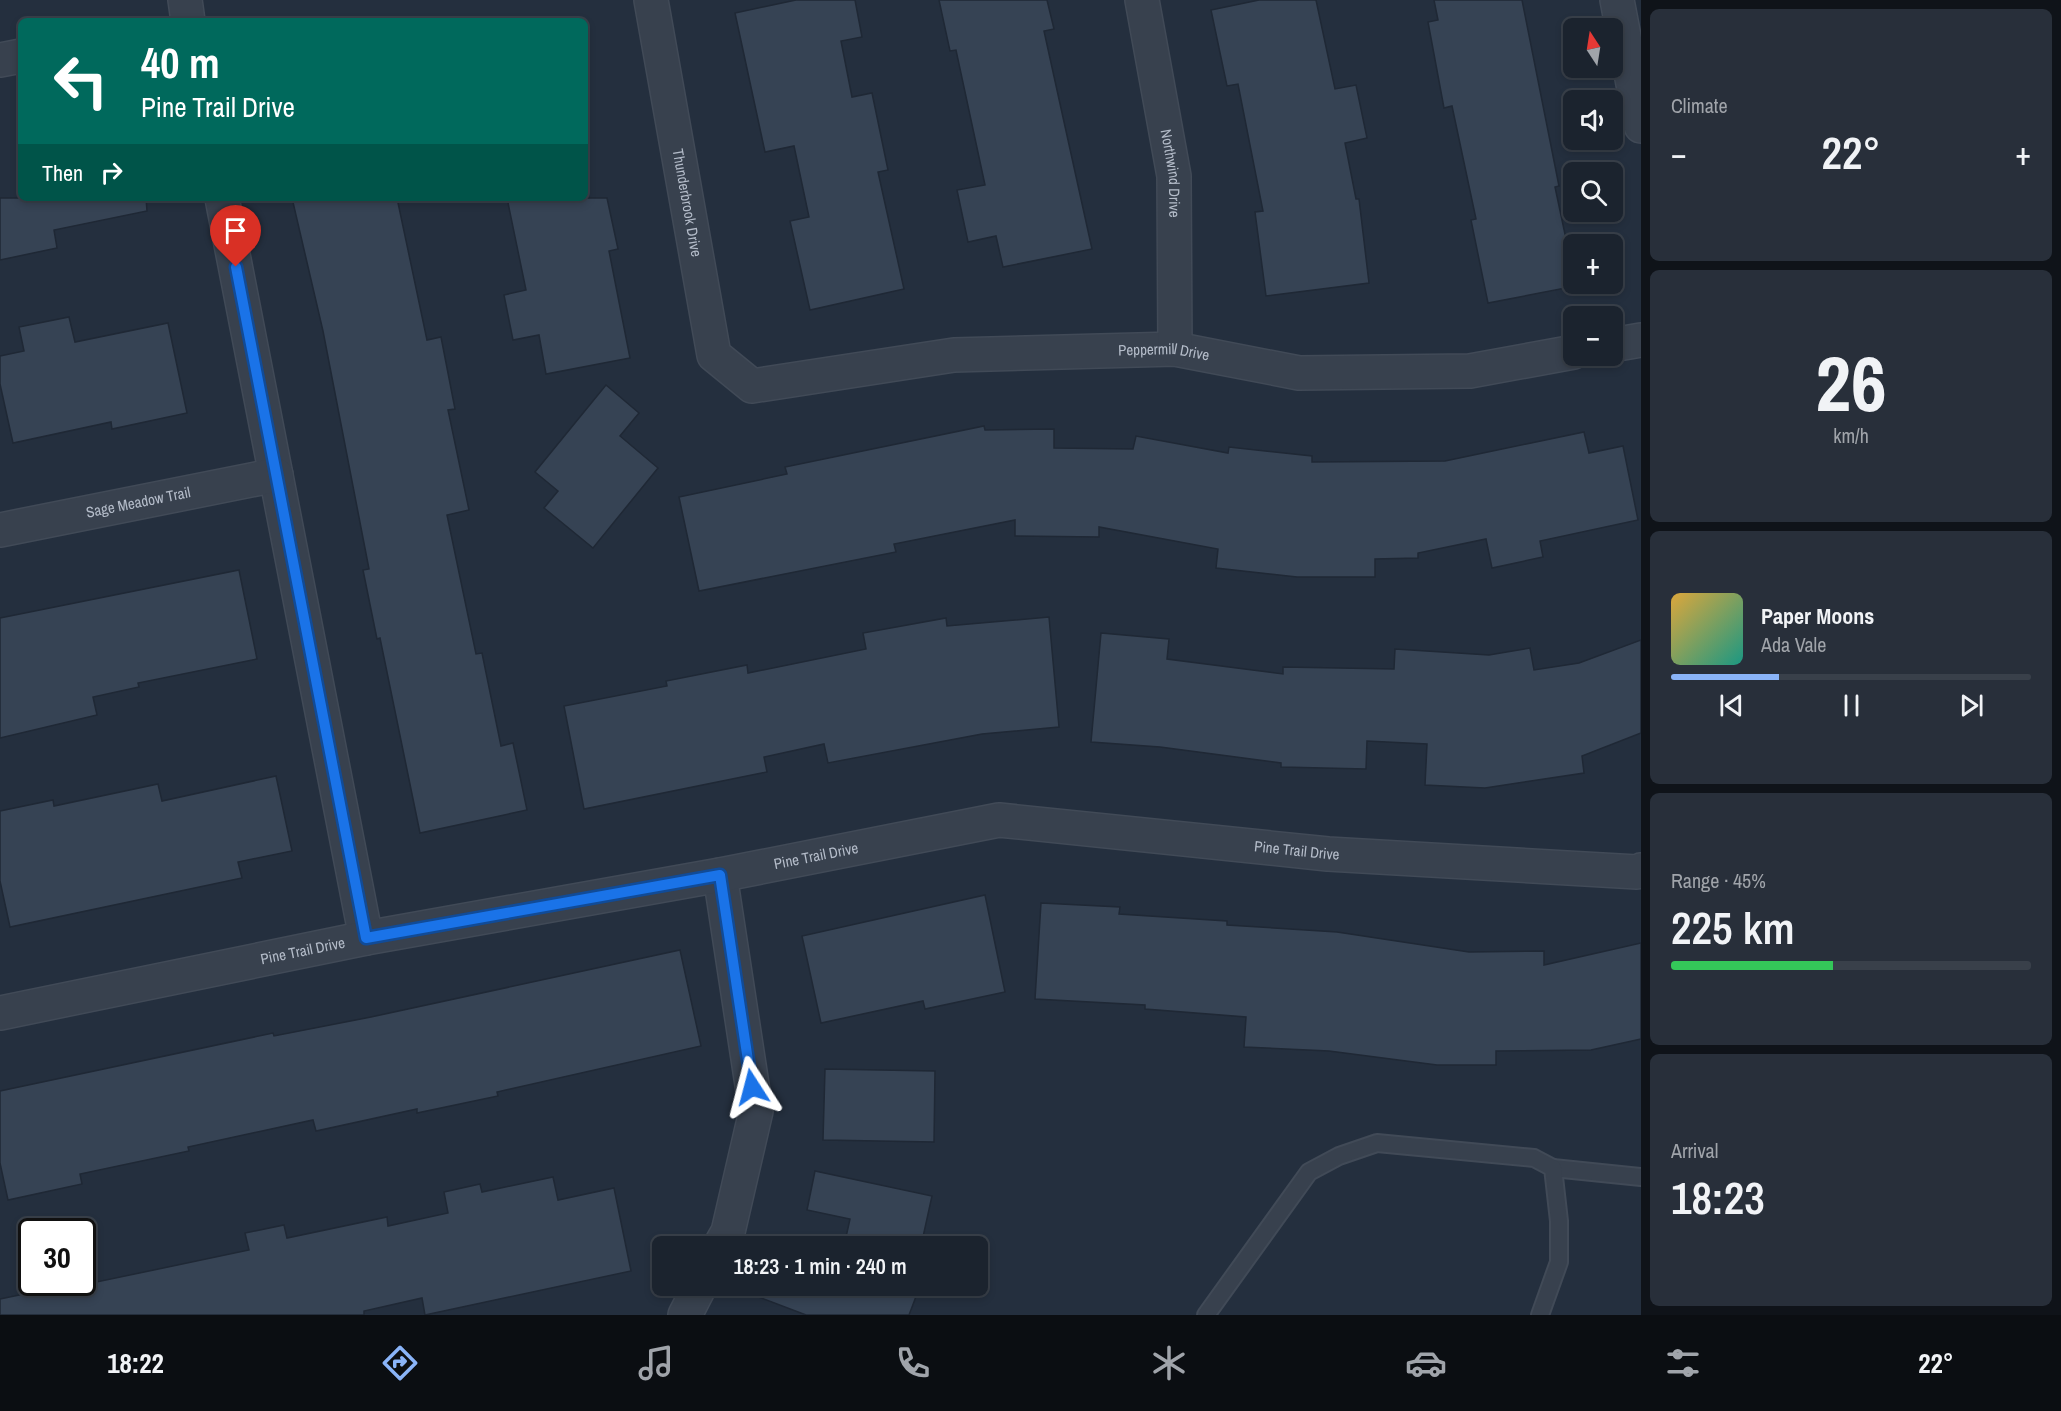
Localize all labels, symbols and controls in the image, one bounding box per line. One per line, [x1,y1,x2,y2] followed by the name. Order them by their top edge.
[1563,18,1623,78] north arrow
[1563,18,1623,366] map controls
[141,35,220,91] text: 40 m
[42,42,120,120] icon: left
[141,89,295,125] text: Pine Trail Drive
[1563,90,1623,150] button: sound
[1671,92,1728,119] text: Climate
[1821,122,1881,183] text: 22°
[1156,127,1185,218] street label: Northwind Drive
[1671,131,1687,175] text: −
[2015,131,2031,175] text: +
[668,147,707,259] street label: Thunderbrook Drive
[95,156,128,189] icon: right
[42,158,83,188] text: Then
[1563,162,1623,222] button: search
[210,205,261,267] pin
[219,214,252,247] icon: arrive
[1563,234,1623,294] button: +
[1563,306,1623,366] button: −
[1815,330,1887,435] text: 26
[1118,338,1211,365] street label: Peppermill Drive
[1833,422,1869,449] text: km/h
[84,481,192,523] street label: Sage Meadow Trail
[1761,601,1874,631] text: Paper Moons
[1761,631,1826,658] text: Ada Vale
[1715,689,1748,722] icon: previous
[1835,689,1868,722] icon: pause
[1955,689,1988,722] icon: next
[1253,835,1340,865] street label: Pine Trail Drive
[772,837,860,874] street label: Pine Trail Drive
[1671,867,1766,894] text: Range · 45%
[1671,897,1795,958] text: 225 km
[259,932,347,969] street label: Pine Trail Drive
[720,1055,784,1119] position arrow
[1671,1137,1718,1164] text: Arrival
[1671,1167,1765,1228] text: 18:23
[18,1218,96,1296] speed limit sign: 30
[733,1251,907,1281] text: 18:23 · 1 min · 240 m
[379,1342,421,1384] icon: directions
[635,1342,677,1384] icon: music
[892,1342,934,1384] icon: phone
[1148,1342,1190,1384] icon: climate
[1405,1342,1447,1384] icon: car
[1662,1342,1704,1384] icon: filters
[107,1345,164,1381] text: 18:22
[1918,1345,1954,1381] text: 22°

